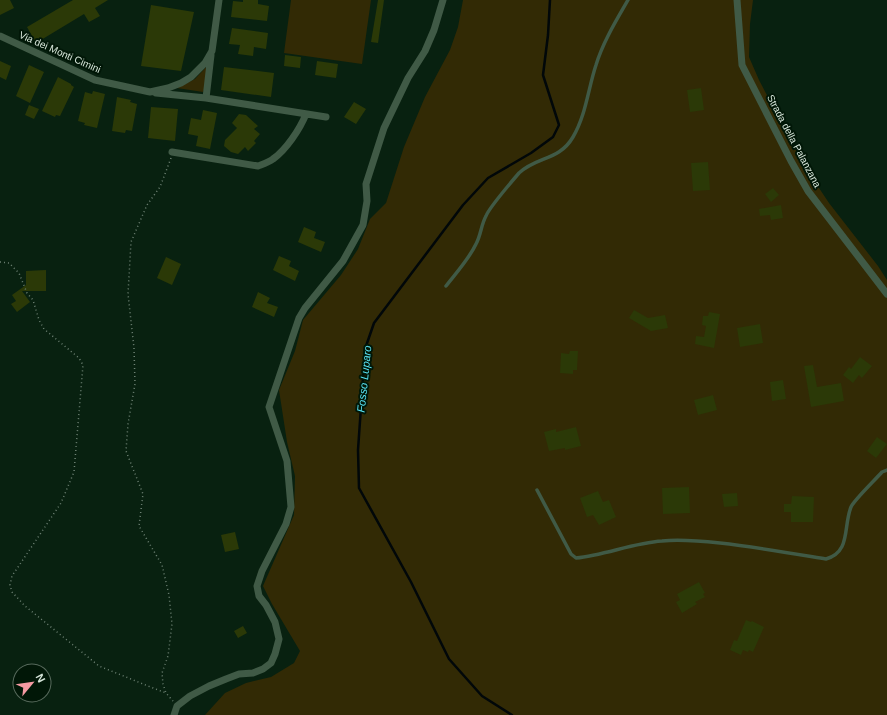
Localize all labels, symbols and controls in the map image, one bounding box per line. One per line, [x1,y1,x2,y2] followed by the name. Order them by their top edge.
[17,29,103,75] street label: Via dei Monti Cimini
[765,93,823,190] street label: Strada della Palanzana
[355,345,373,413] water label: Fosso Luparo
[12,663,52,703] north arrow
[34,672,48,685] text: N

